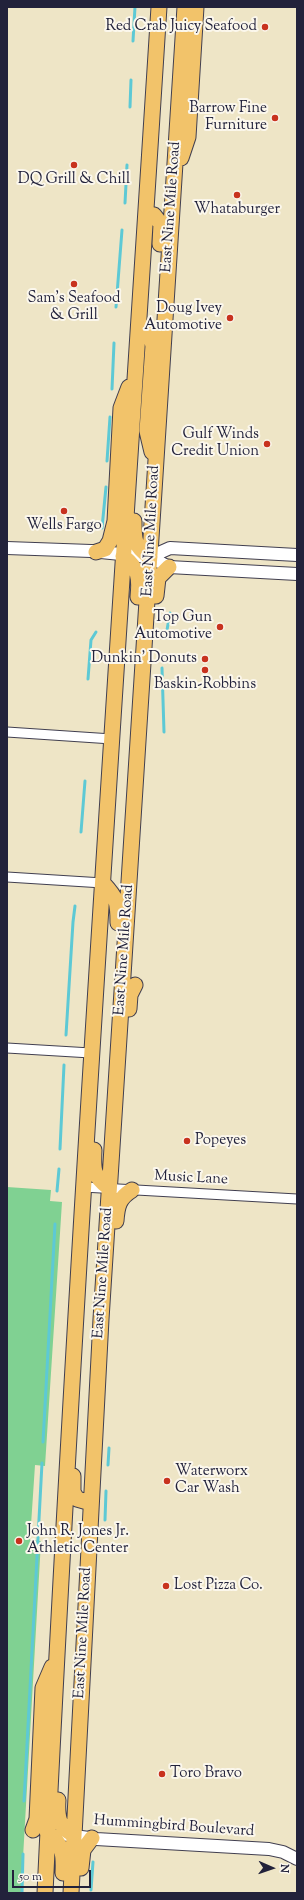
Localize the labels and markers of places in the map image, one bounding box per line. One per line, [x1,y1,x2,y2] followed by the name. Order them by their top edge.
[106,18,257,36] place label: Red Crab Juicy Seafood
[260,22,270,32] marker: Red Crab Juicy Seafood
[189,100,267,135] place label: Barrow Fine Furniture
[270,113,280,123] marker: Barrow Fine Furniture
[69,160,79,170] marker: DQ Grill & Chill
[18,171,130,189] place label: DQ Grill & Chill
[232,190,242,200] marker: Whataburger
[194,201,280,219] place label: Whataburger
[69,279,79,289] marker: Sam's Seafood & Grill
[27,290,121,325] place label: Sam's Seafood & Grill
[144,300,222,335] place label: Doug Ivey Automotive
[225,313,235,323] marker: Doug Ivey Automotive
[171,426,259,461] place label: Gulf Winds Credit Union
[262,439,272,449] marker: Gulf Winds Credit Union
[59,506,69,516] marker: Wells Fargo
[26,517,102,535] place label: Wells Fargo
[134,609,212,644] place label: Top Gun Automotive
[215,622,225,632] marker: Top Gun Automotive
[91,650,197,668] place label: Dunkin' Donuts
[200,654,210,664] marker: Dunkin' Donuts
[200,665,210,675] marker: Baskin-Robbins
[154,676,256,694] place label: Baskin-Robbins
[195,1132,246,1150] place label: Popeyes
[182,1136,192,1146] marker: Popeyes
[175,1463,248,1498] place label: Waterworx Car Wash
[162,1476,172,1486] marker: Waterworx Car Wash
[27,1523,129,1558] place label: John R. Jones Jr. Athletic Center
[14,1536,24,1546] marker: John R. Jones Jr. Athletic Center
[174,1577,263,1595] place label: Lost Pizza Co.
[161,1581,171,1591] marker: Lost Pizza Co.
[170,1765,242,1783] place label: Toro Bravo
[157,1769,167,1779] marker: Toro Bravo

